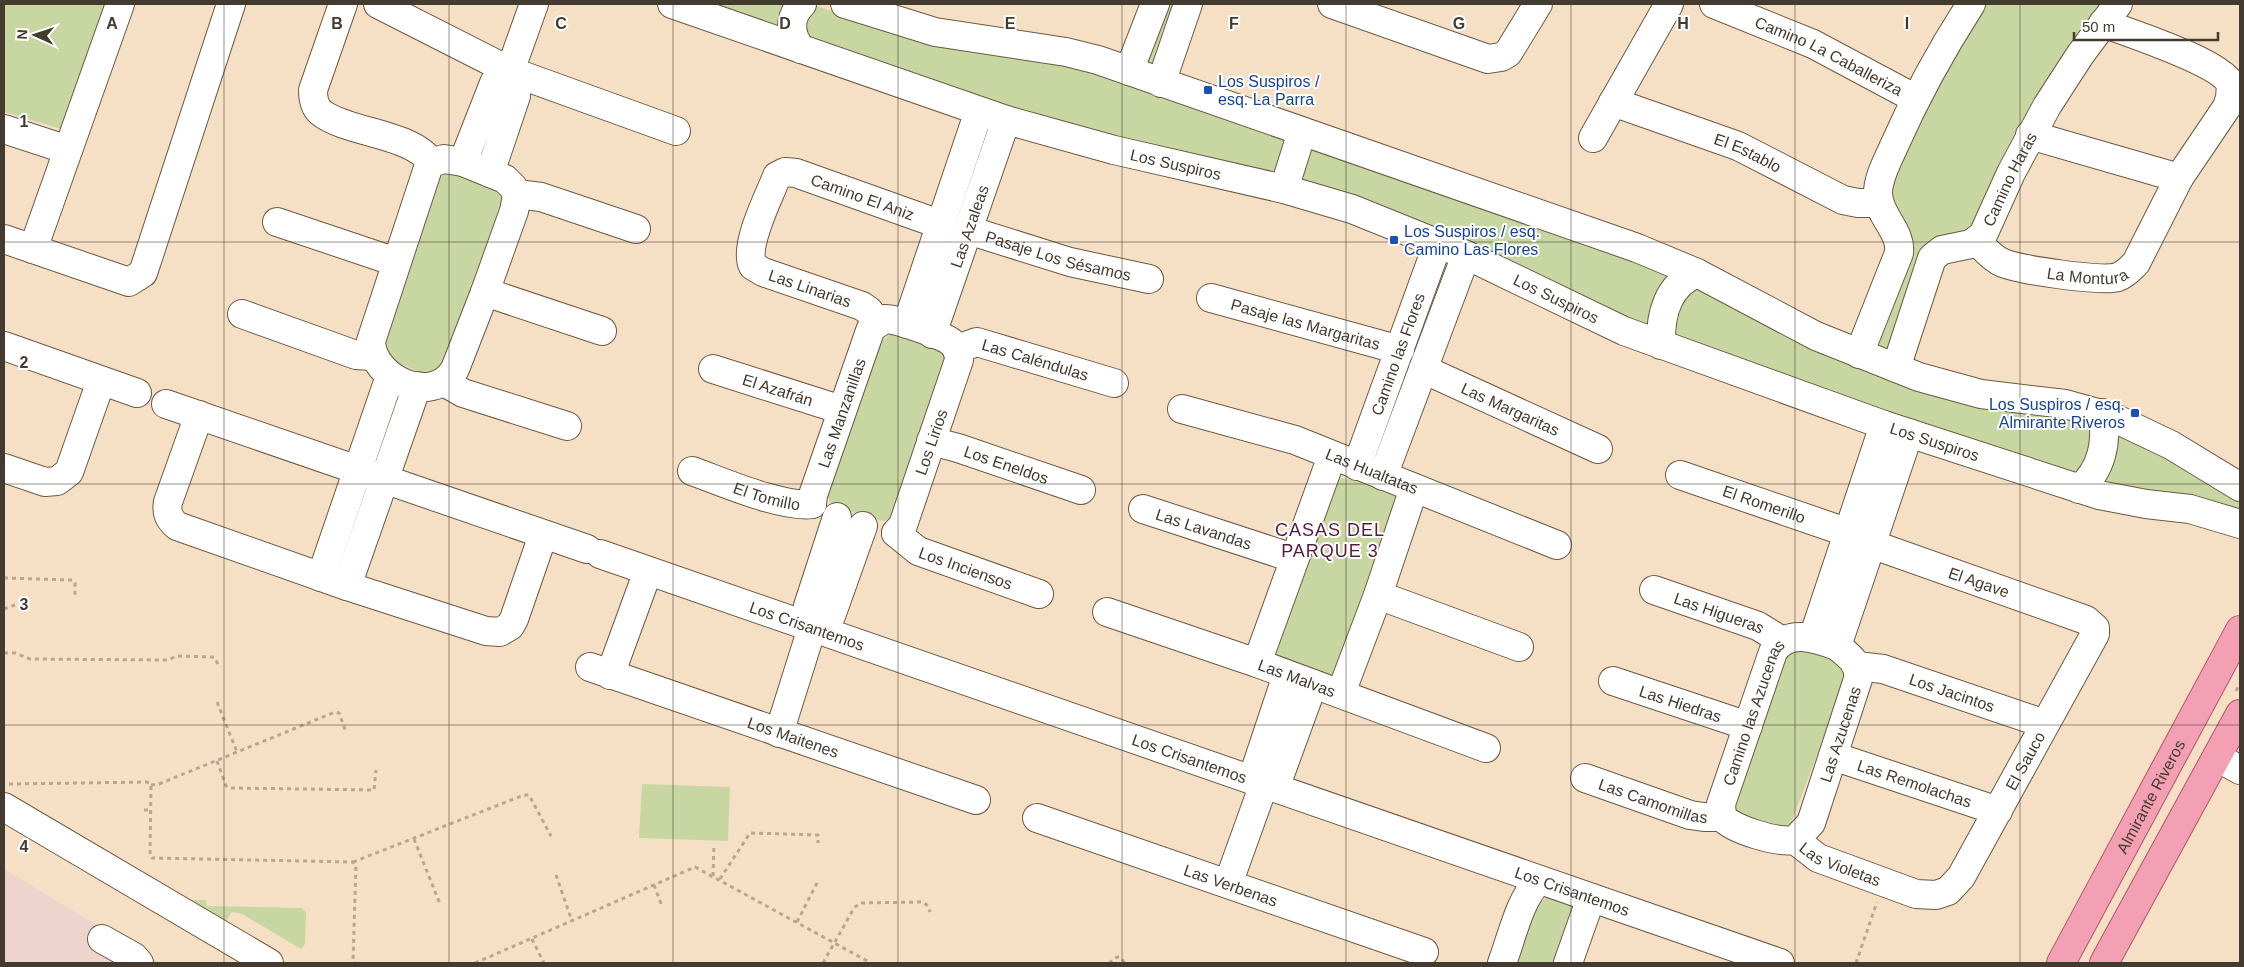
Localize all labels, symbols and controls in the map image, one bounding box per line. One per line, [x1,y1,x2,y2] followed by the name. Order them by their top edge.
[10,10,60,60] north arrow
[2074,10,2218,42] scale bar
[1752,13,1905,99] street label: Camino La Caballeriza
[106,15,118,32] text: A
[331,15,343,32] text: B
[555,15,567,32] text: C
[779,15,791,32] text: D
[1005,15,1016,32] text: E
[1229,15,1239,32] text: F
[1453,15,1465,32] text: G
[1677,15,1689,32] text: H
[1905,15,1909,32] text: I
[2082,18,2115,35] text: 50 m
[14,29,30,40] text: N
[1218,73,1320,108] place label: Los Suspiros / esq. La Parra
[1202,84,1214,96] marker: Los Suspiros / esq. La Parra
[20,113,29,130] text: 1
[1712,130,1784,176] street label: El Establo
[1980,130,2040,229] street label: Camino Haras
[1129,146,1223,183] street label: Los Suspiros
[808,171,916,223] street label: Camino El Aniz
[948,183,992,270] street label: Las Azaleas
[1404,223,1540,258] place label: Los Suspiros / esq. Camino Las Flores
[983,228,1133,284] street label: Pasaje Los Sésamos
[1388,234,1400,246] marker: Los Suspiros / esq. Camino Las Flores
[2046,265,2131,287] street label: La Montura
[766,266,853,311] street label: Las Linarias
[1511,271,1601,327] street label: Los Suspiros
[1368,291,1428,418] street label: Camino las Flores
[1229,296,1382,353] street label: Pasaje las Margaritas
[980,336,1090,384] street label: Las Caléndulas
[20,354,29,371] text: 2
[815,356,869,470] street label: Las Manzanillas
[740,371,815,409] street label: El Azafrán
[1458,380,1562,439] street label: Las Margaritas
[1989,396,2125,431] place label: Los Suspiros / esq. Almirante Riveros
[912,407,951,477] street label: Los Lirios
[2129,407,2141,419] marker: Los Suspiros / esq. Almirante Riveros
[1888,420,1981,464] street label: Los Suspiros
[962,443,1051,487] street label: Los Eneldos
[1323,445,1420,497] street label: Las Hualtatas
[731,479,801,513] street label: El Tomillo
[1720,482,1808,526] street label: El Romerillo
[1154,506,1254,553] street label: Las Lavandas
[1275,520,1385,561] district label: CASAS DEL PARQUE 3
[917,544,1014,593] street label: Los Inciensos
[1946,564,2012,601] street label: El Agave
[1672,590,1767,637] street label: Las Higueras
[20,596,29,613] text: 3
[747,598,866,654] street label: Los Crisantemos
[1720,636,1788,788] street label: Camino las Azucenas
[1256,656,1338,700] street label: Las Malvas
[1907,671,1997,715] street label: Los Jacintos
[1637,682,1723,725] street label: Las Hiedras
[1817,684,1864,784] street label: Las Azucenas
[745,714,841,761] street label: Los Maitenes
[2003,729,2048,793] street label: El Sauco
[1130,731,1249,787] street label: Los Crisantemos
[2114,737,2188,856] street label: Almirante Riveros
[1855,757,1974,811] street label: Las Remolachas
[1596,775,1709,826] street label: Las Camomillas
[20,838,29,855] text: 4
[1796,839,1883,889] street label: Las Violetas
[1182,861,1280,910] street label: Las Verbenas
[1513,864,1632,919] street label: Los Crisantemos

